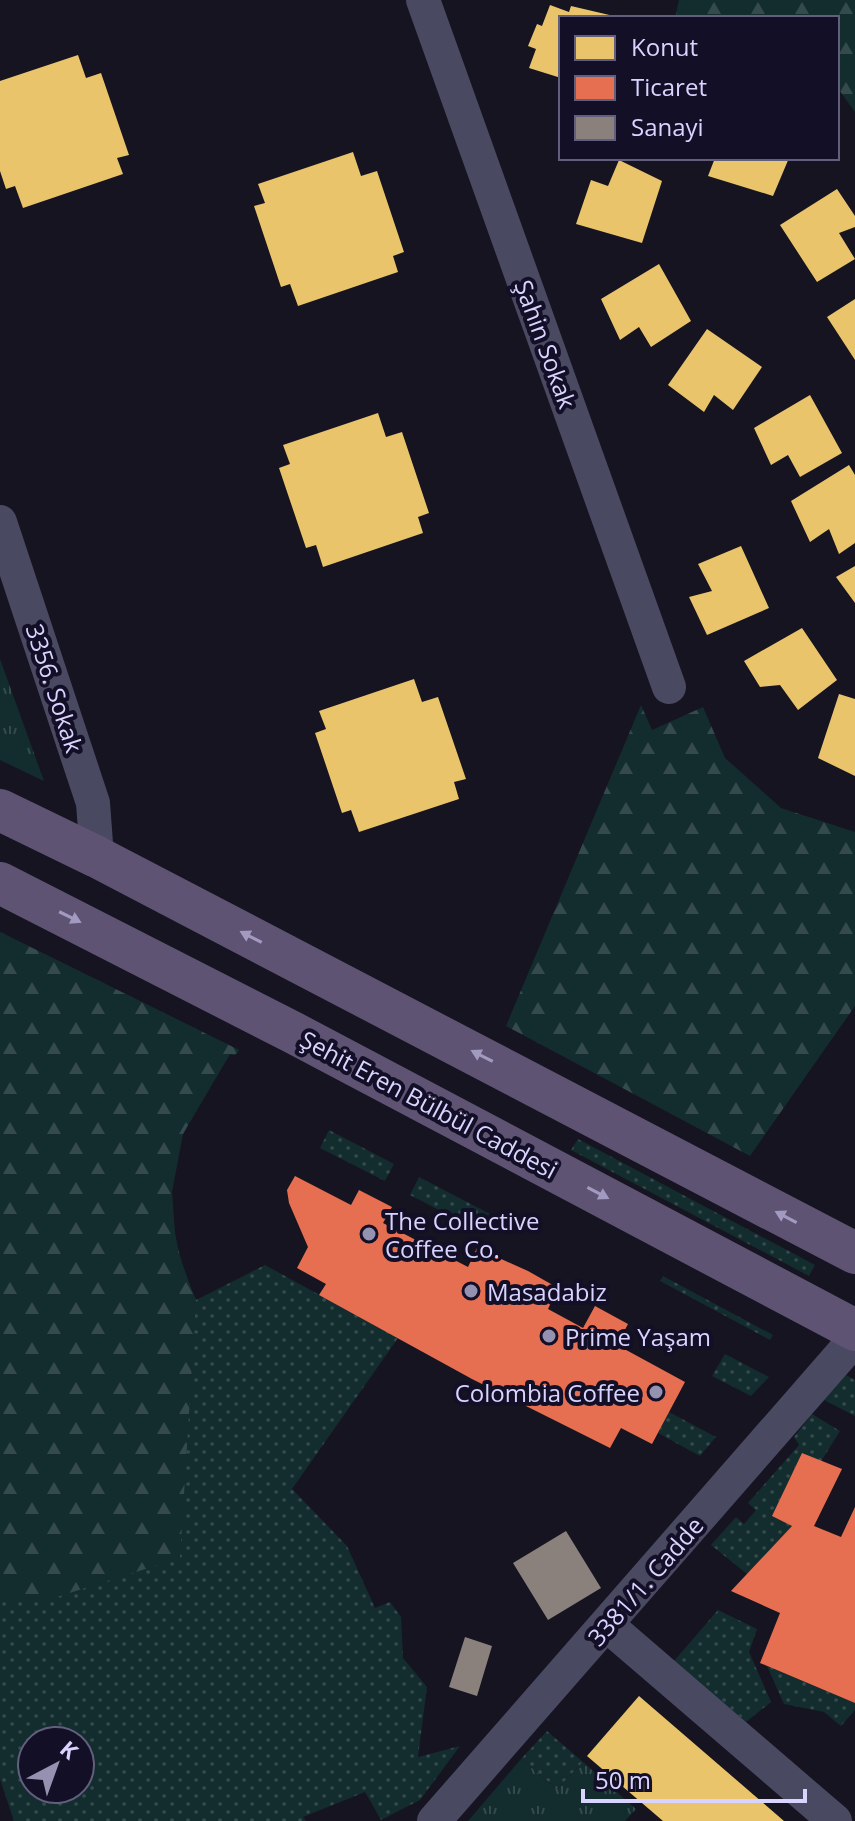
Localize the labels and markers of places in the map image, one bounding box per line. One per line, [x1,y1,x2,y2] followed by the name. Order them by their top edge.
[385,1204,539,1265] place label: The Collective Coffee Co.
[360,1225,378,1243] marker: The Collective Coffee Co.
[487,1275,607,1308] place label: Masadabiz
[462,1282,480,1300] marker: Masadabiz
[565,1320,711,1353] place label: Prime Yaşam
[540,1327,558,1345] marker: Prime Yaşam
[455,1376,640,1409] place label: Colombia Coffee
[647,1383,665,1401] marker: Colombia Coffee

